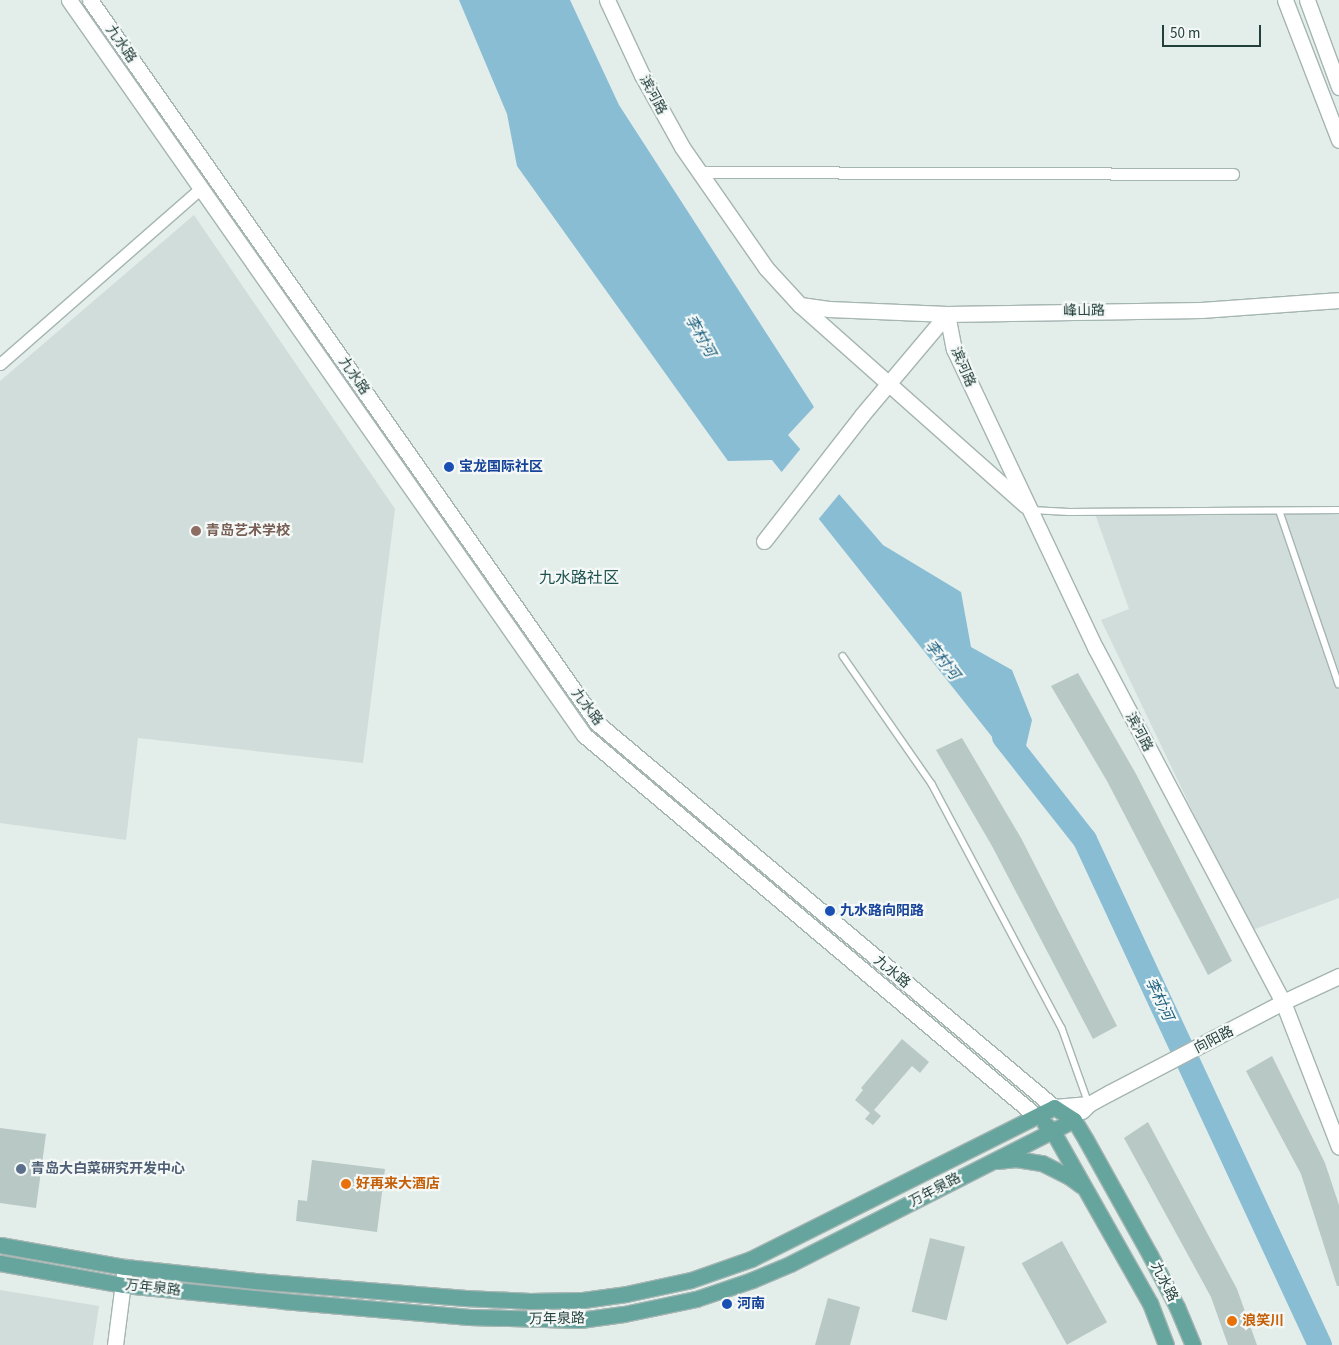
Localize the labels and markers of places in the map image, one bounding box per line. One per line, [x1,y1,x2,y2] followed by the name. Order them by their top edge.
[459,459,543,475] place label: 宝龙国际社区
[443,461,455,473] marker: 宝龙国际社区
[206,523,290,539] place label: 青岛艺术学校
[190,525,202,537] marker: 青岛艺术学校
[840,903,924,919] place label: 九水路向阳路
[824,905,836,917] marker: 九水路向阳路
[31,1161,185,1177] place label: 青岛大白菜研究开发中心
[15,1163,27,1175] marker: 青岛大白菜研究开发中心
[356,1176,440,1192] place label: 好再来大酒店
[340,1178,352,1190] marker: 好再来大酒店
[737,1296,765,1312] place label: 河南
[721,1298,733,1310] marker: 河南
[1242,1313,1284,1329] place label: 浪笑川
[1226,1315,1238,1327] marker: 浪笑川

